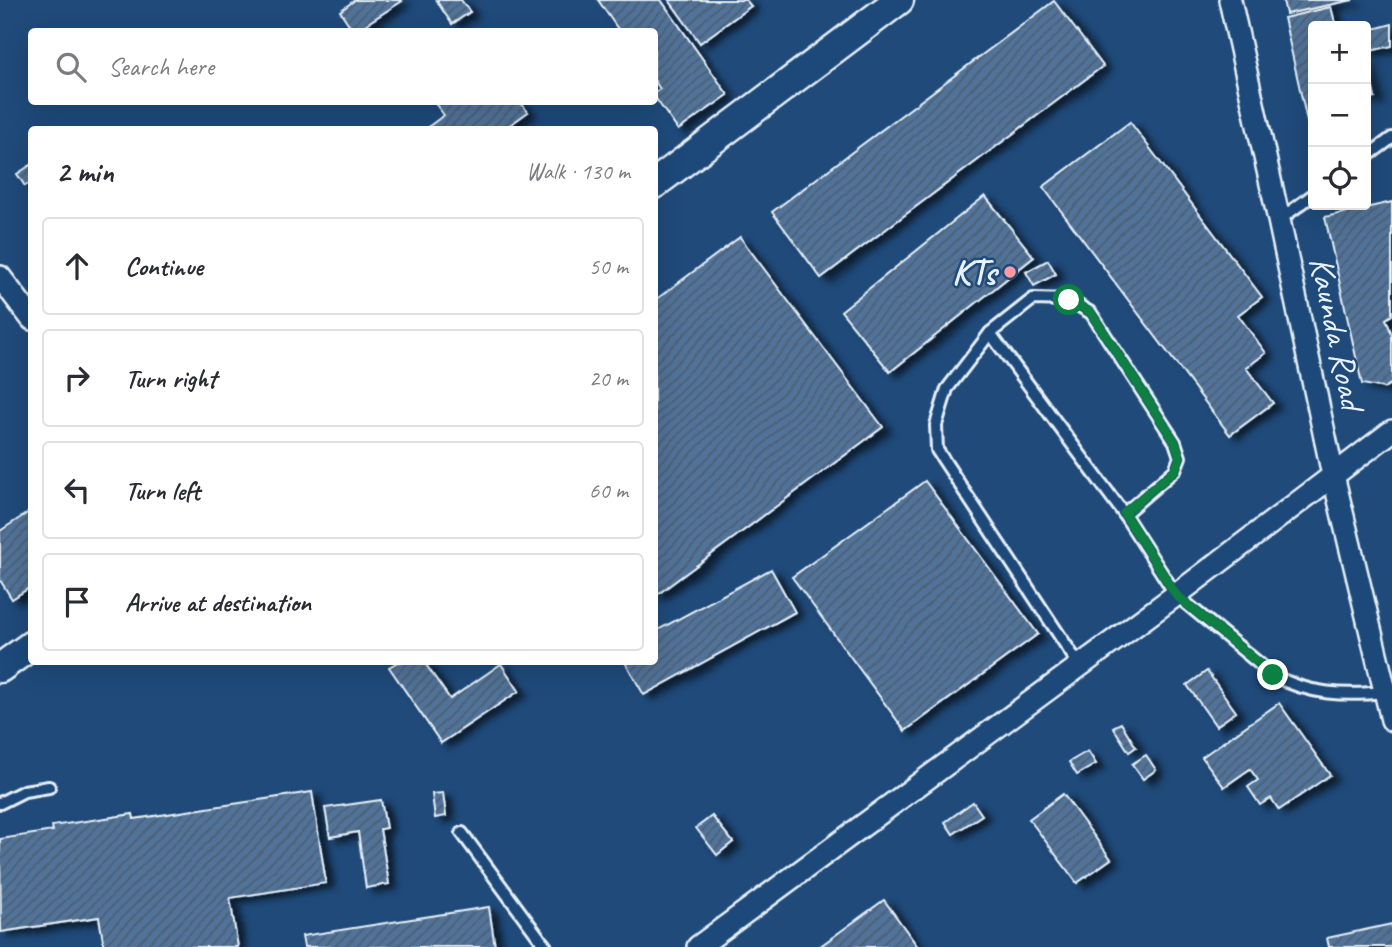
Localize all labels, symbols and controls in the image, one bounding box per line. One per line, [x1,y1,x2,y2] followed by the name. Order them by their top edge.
[1308,21,1371,210] map controls
[1308,21,1371,84] button: +
[28,28,658,105] search box
[52,48,90,86] icon: search
[108,50,214,83] text: Search here
[1308,84,1371,147] button: −
[1308,147,1371,210] button: locate
[56,153,113,191] text: 2 min
[526,157,630,186] text: Walk · 130 m
[58,247,96,285] icon: ahead
[125,250,203,283] text: Continue
[952,250,1000,295] place label: KTs
[589,252,628,281] text: 50 m
[1299,252,1376,419] street label: Kaunda Road
[1002,264,1018,280] marker: KTs
[1053,284,1084,315] route start
[58,359,96,397] icon: right
[125,362,216,395] text: Turn right
[589,364,628,393] text: 20 m
[58,471,96,509] icon: left
[125,474,200,507] text: Turn left
[589,476,628,505] text: 60 m
[58,583,96,621] icon: arrive
[125,586,311,619] text: Arrive at destination
[1257,659,1288,690] route end

